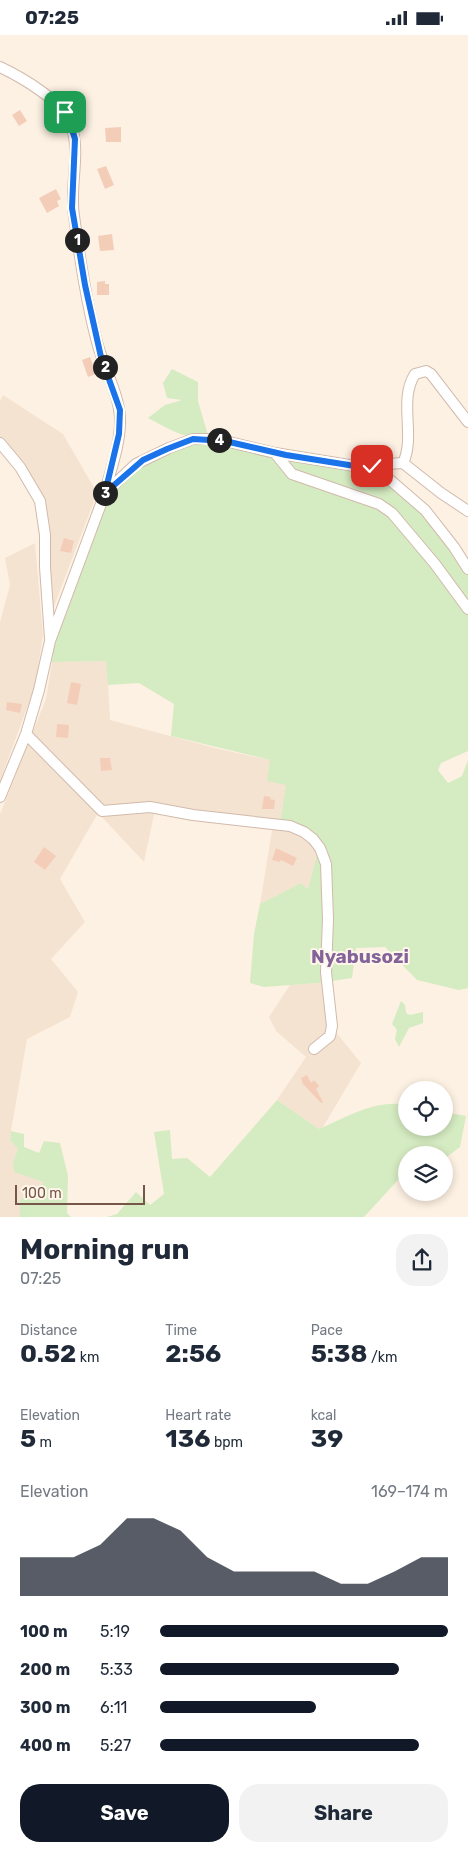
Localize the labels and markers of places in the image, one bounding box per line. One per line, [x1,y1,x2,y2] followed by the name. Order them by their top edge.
[44,91,86,133] pin
[64,227,90,253] pin: 1
[92,355,118,379] pin: 2
[206,427,232,453] pin: 4
[351,445,393,487] pin
[92,481,118,505] pin: 3

